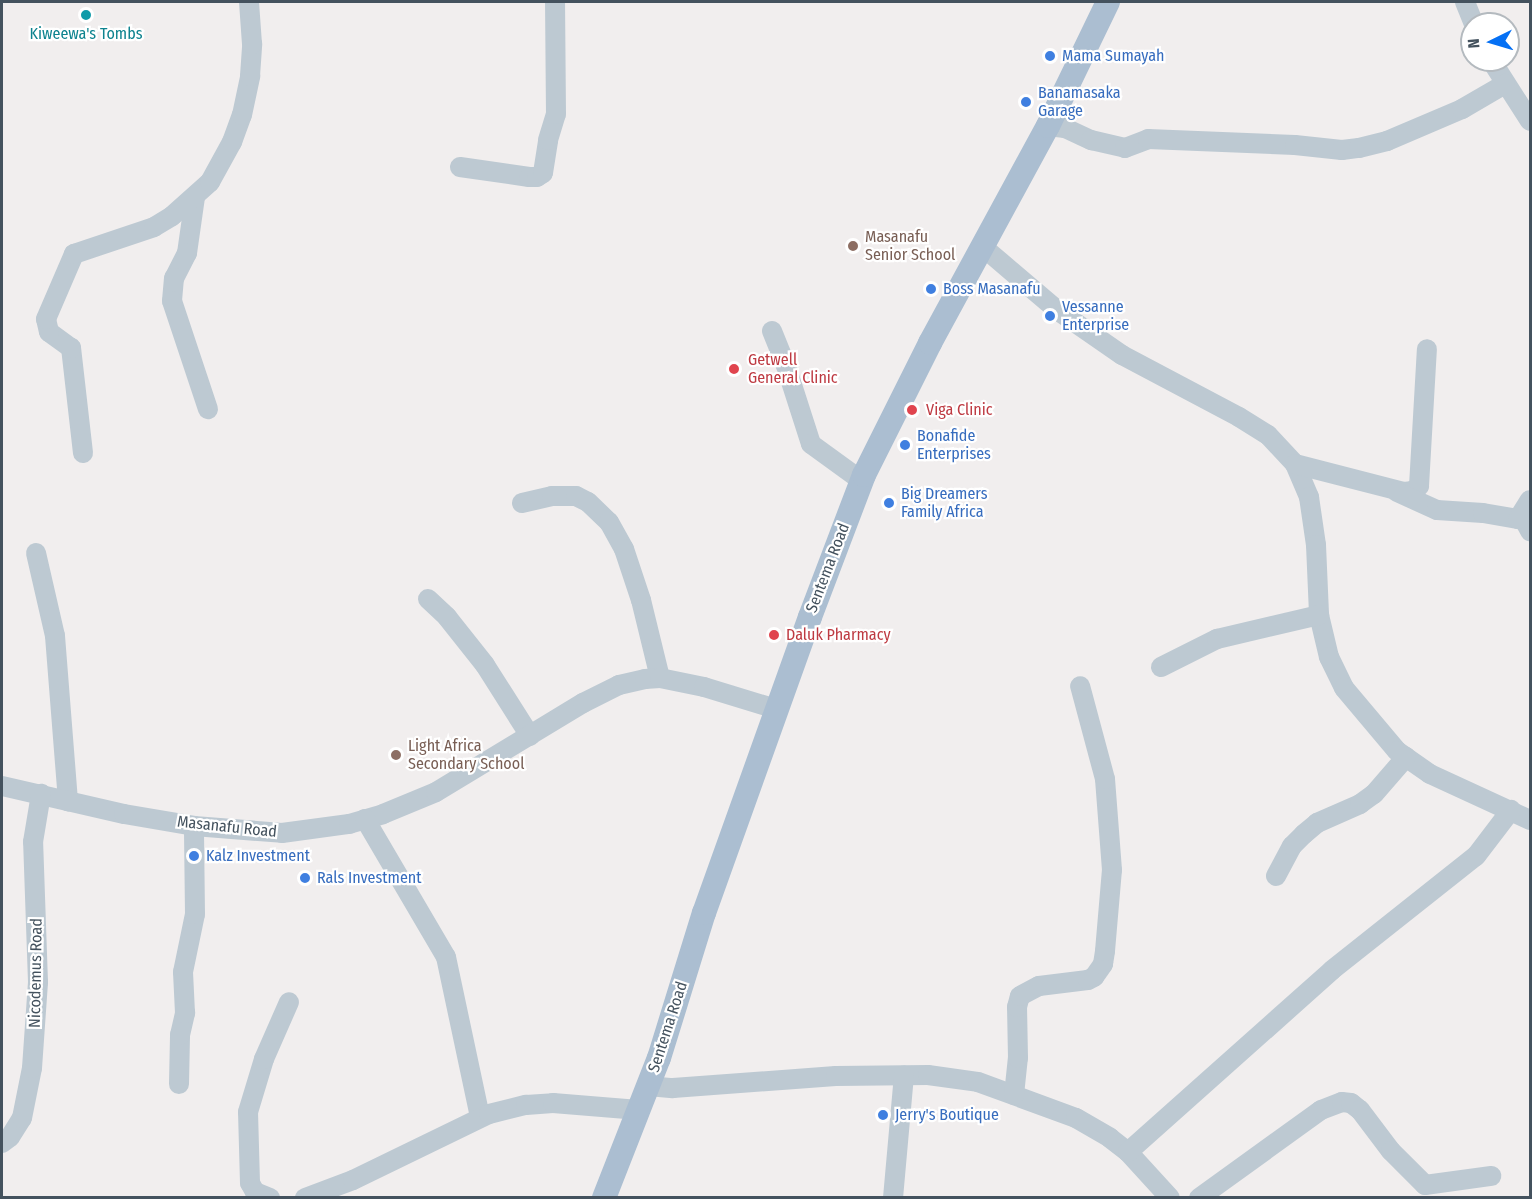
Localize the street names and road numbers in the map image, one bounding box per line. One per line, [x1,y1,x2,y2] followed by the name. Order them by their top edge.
[802,521,854,615] street label: Sentema Road
[176,812,278,842] street label: Masanafu Road
[25,918,47,1028] street label: Nicodemus Road
[644,979,692,1075] street label: Sentema Road

